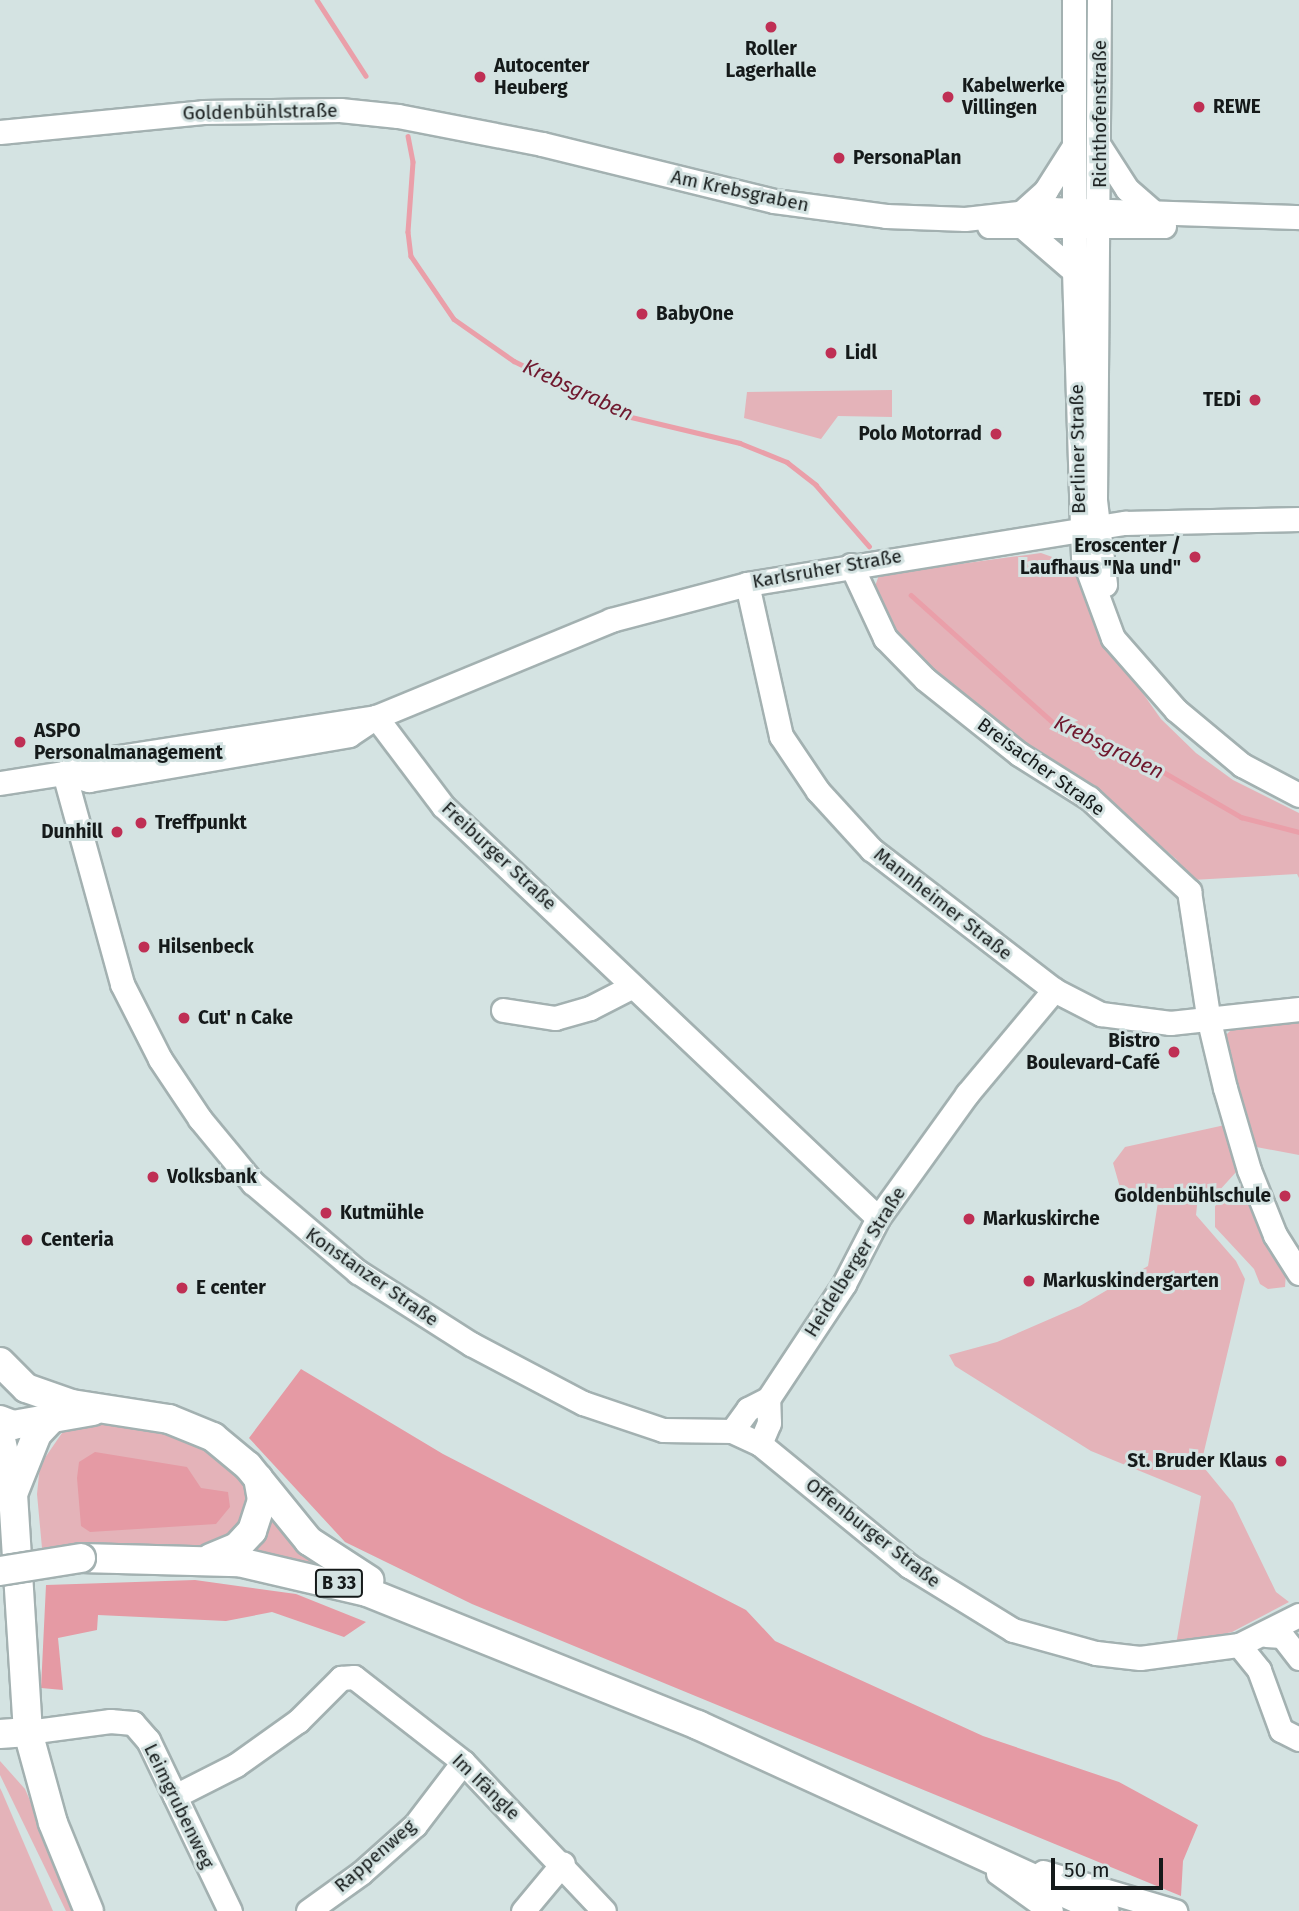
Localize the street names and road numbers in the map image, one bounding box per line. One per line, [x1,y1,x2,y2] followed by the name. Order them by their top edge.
[1089,40,1111,188] street label: Richthofenstraße
[182,99,338,125] street label: Goldenbühlstraße
[669,165,811,217] street label: Am Krebsgraben
[1065,384,1091,514] street label: Berliner Straße
[751,545,903,593] street label: Karlsruher Straße
[973,713,1109,821] street label: Breisacher Straße
[437,797,561,915] street label: Freiburger Straße
[869,843,1017,965] street label: Mannheimer Straße
[800,1183,910,1341] street label: Heidelberger Straße
[301,1223,443,1331] street label: Konstanzer Straße
[801,1473,945,1593] street label: Offenburger Straße
[314,1568,364,1598] road number: B 33
[139,1740,219,1872] street label: Leimgrubenweg
[447,1749,525,1825] street label: Im Ifängle
[330,1815,420,1897] street label: Rappenweg

